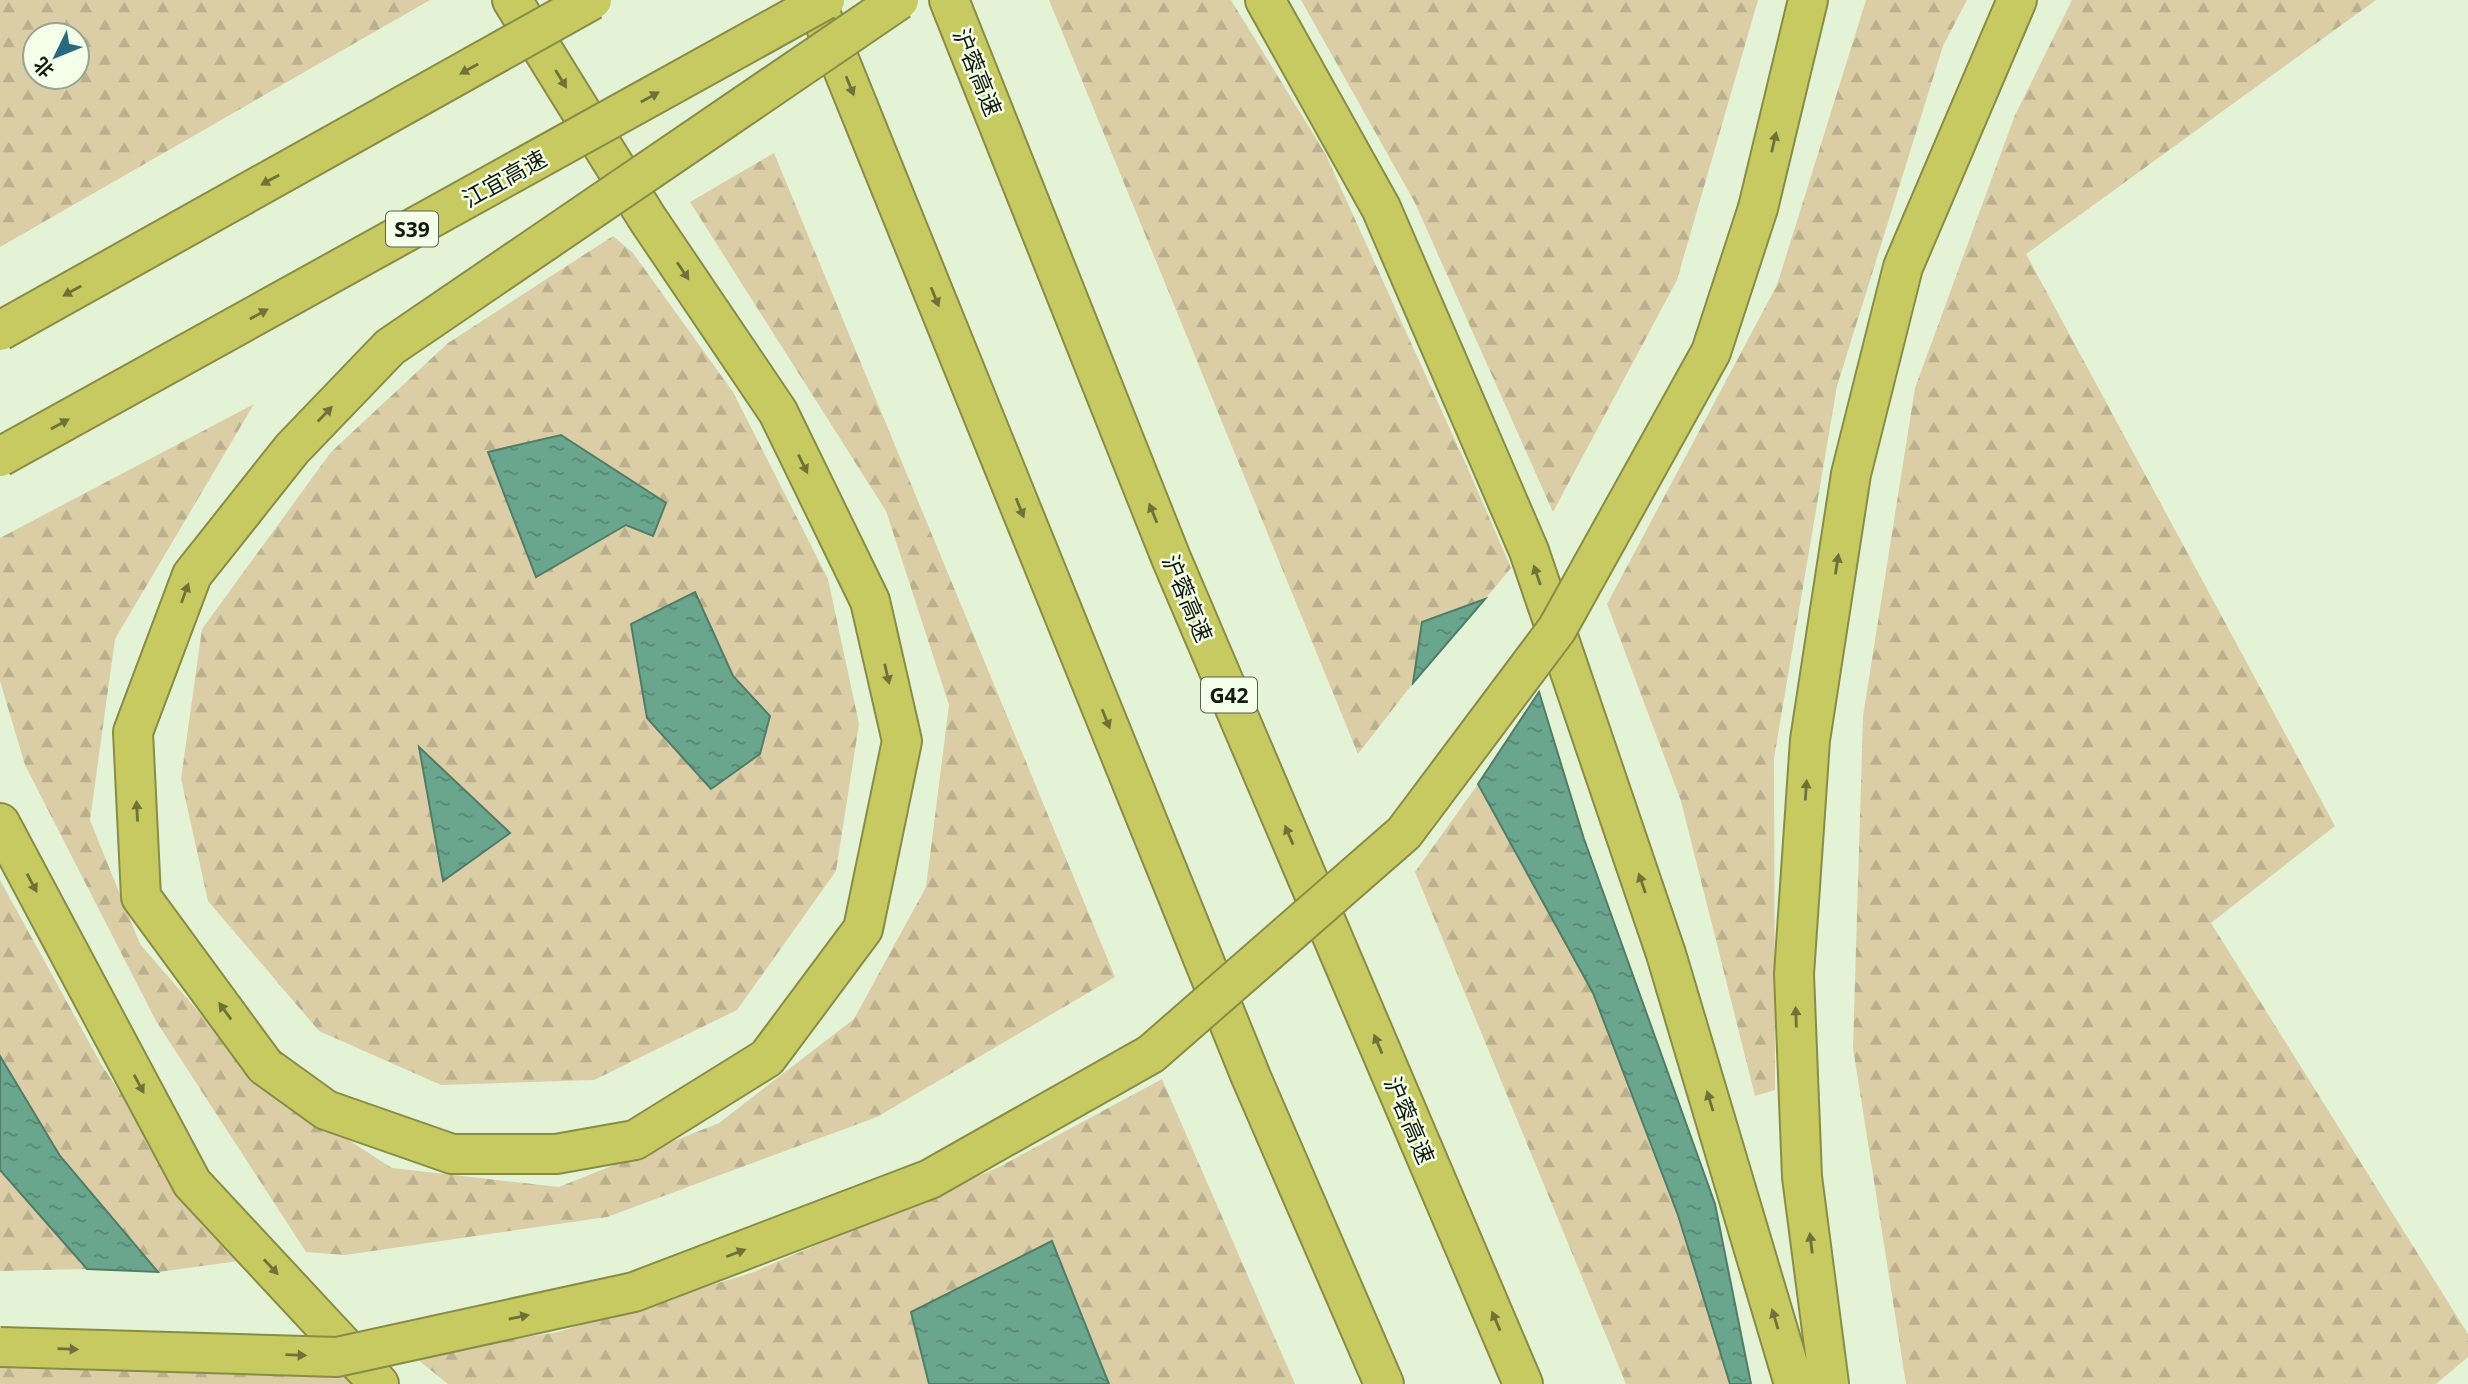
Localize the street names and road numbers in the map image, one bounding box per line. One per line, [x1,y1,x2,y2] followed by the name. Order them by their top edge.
[946,23,1010,121] street label: 沪蓉高速
[456,142,552,214] street label: 江宜高速
[386,212,438,246] road number: S39
[1155,549,1221,647] street label: 沪蓉高速
[1201,678,1257,712] road number: G42
[1377,1071,1443,1169] street label: 沪蓉高速

